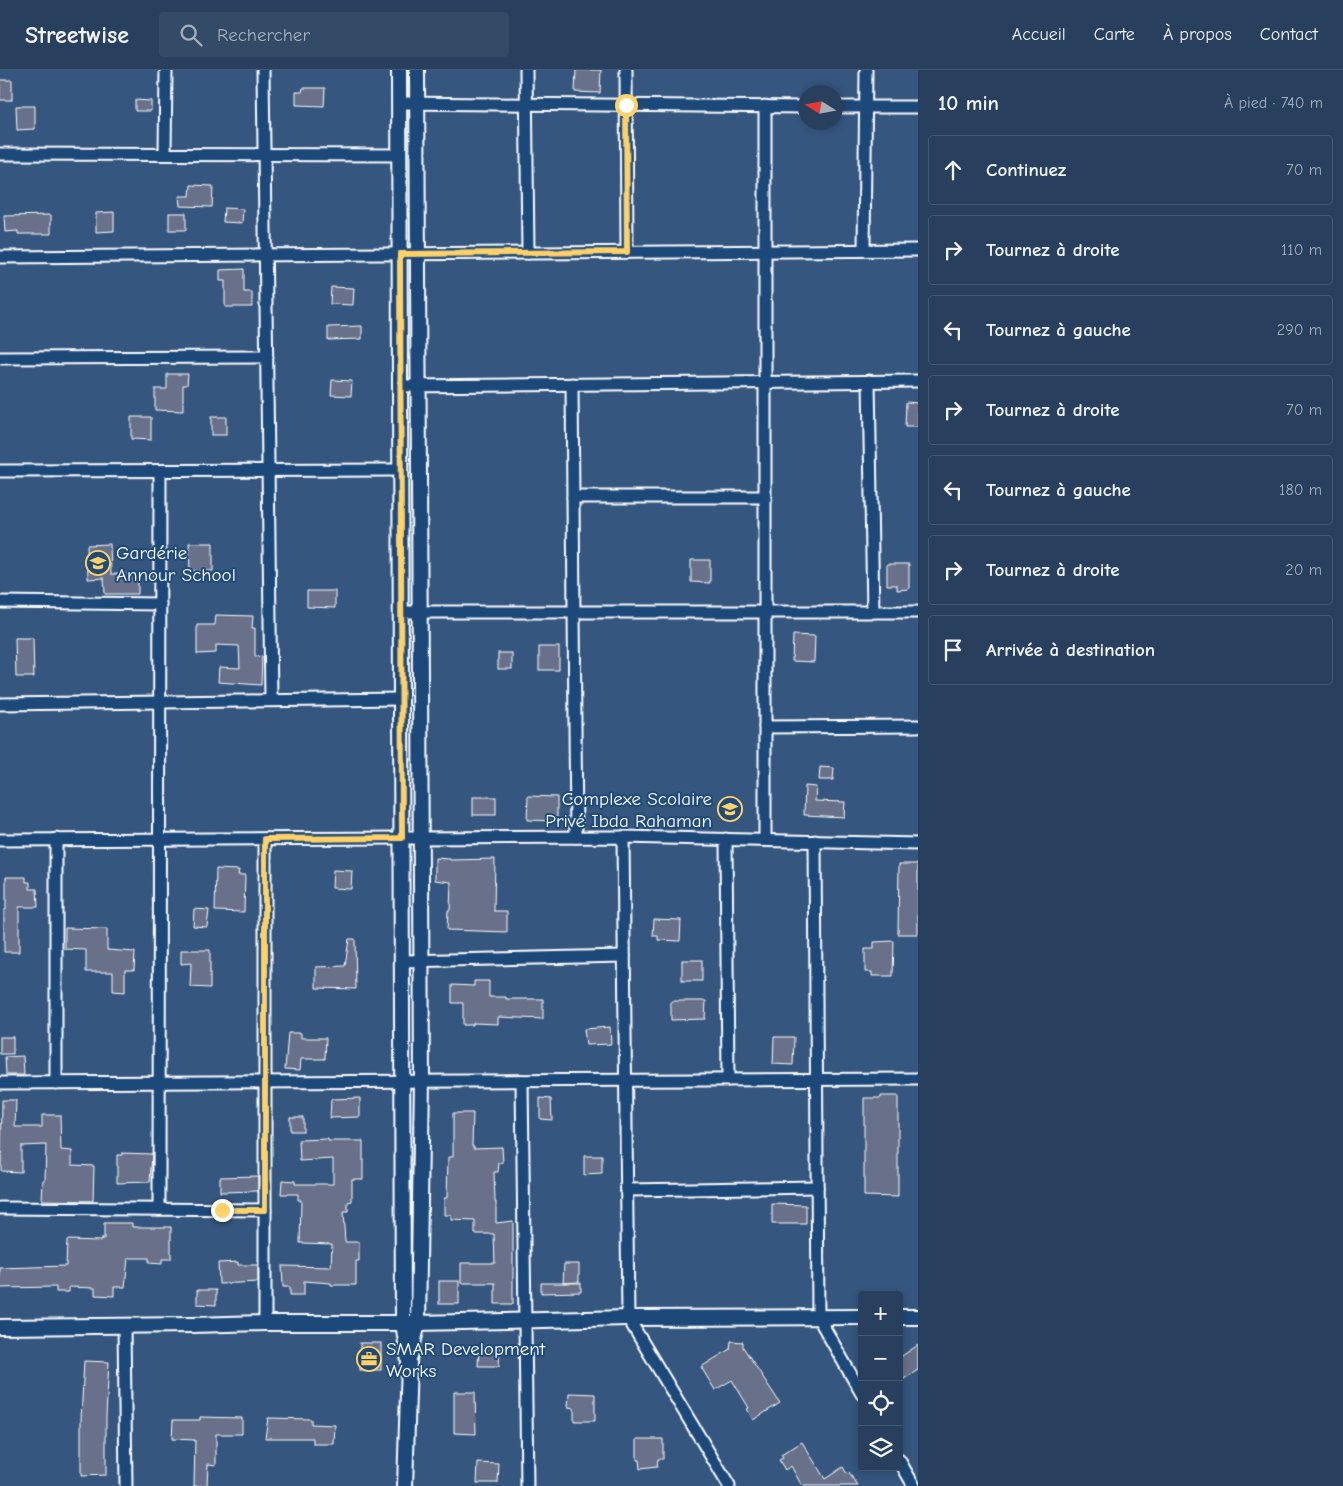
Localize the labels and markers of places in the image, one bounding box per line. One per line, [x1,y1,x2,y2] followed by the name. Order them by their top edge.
[116,542,236,586] place label: Gardérie Annour School
[85,550,111,576] school or university icon: Gardérie Annour School
[545,788,712,832] place label: Complexe Scolaire Privé Ibda Rahaman
[717,796,743,822] school or university icon: Complexe Scolaire Privé Ibda Rahaman
[386,1338,546,1382] place label: SMAR Development Works
[356,1346,382,1372] office icon: SMAR Development Works

